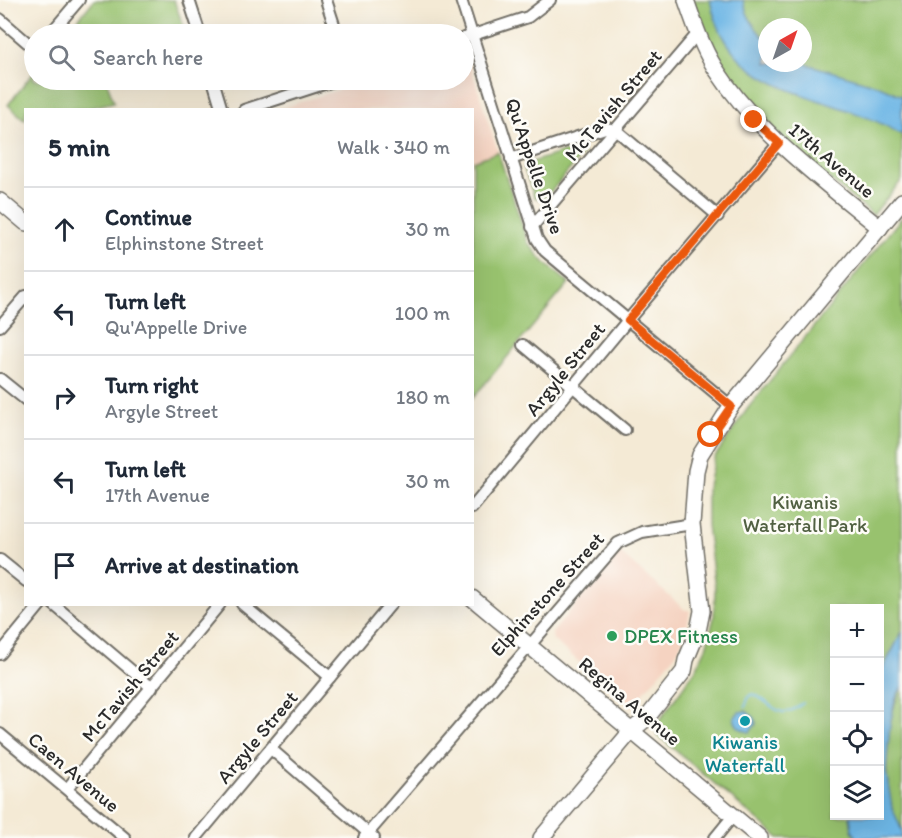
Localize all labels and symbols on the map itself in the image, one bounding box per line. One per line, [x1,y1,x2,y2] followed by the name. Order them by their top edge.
[758,18,812,72] north arrow
[559,44,667,166] street label: McTavish Street
[501,95,569,237] street label: Qu'Appelle Drive
[740,106,766,132] route end
[784,117,880,203] street label: 17th Avenue
[520,317,610,421] street label: Argyle Street
[697,421,723,447] route start
[743,490,868,537] park label: Kiwanis Waterfall Park
[485,527,609,661] street label: Elphinstone Street
[624,624,738,648] place label: DPEX Fitness
[76,625,184,747] street label: McTavish Street
[605,629,619,643] marker: DPEX Fitness
[574,651,686,751] street label: Regina Avenue
[211,686,303,788] street label: Argyle Street
[738,714,752,728] marker: Kiwanis Waterfall
[23,727,125,817] street label: Caen Avenue
[705,730,786,777] place label: Kiwanis Waterfall

